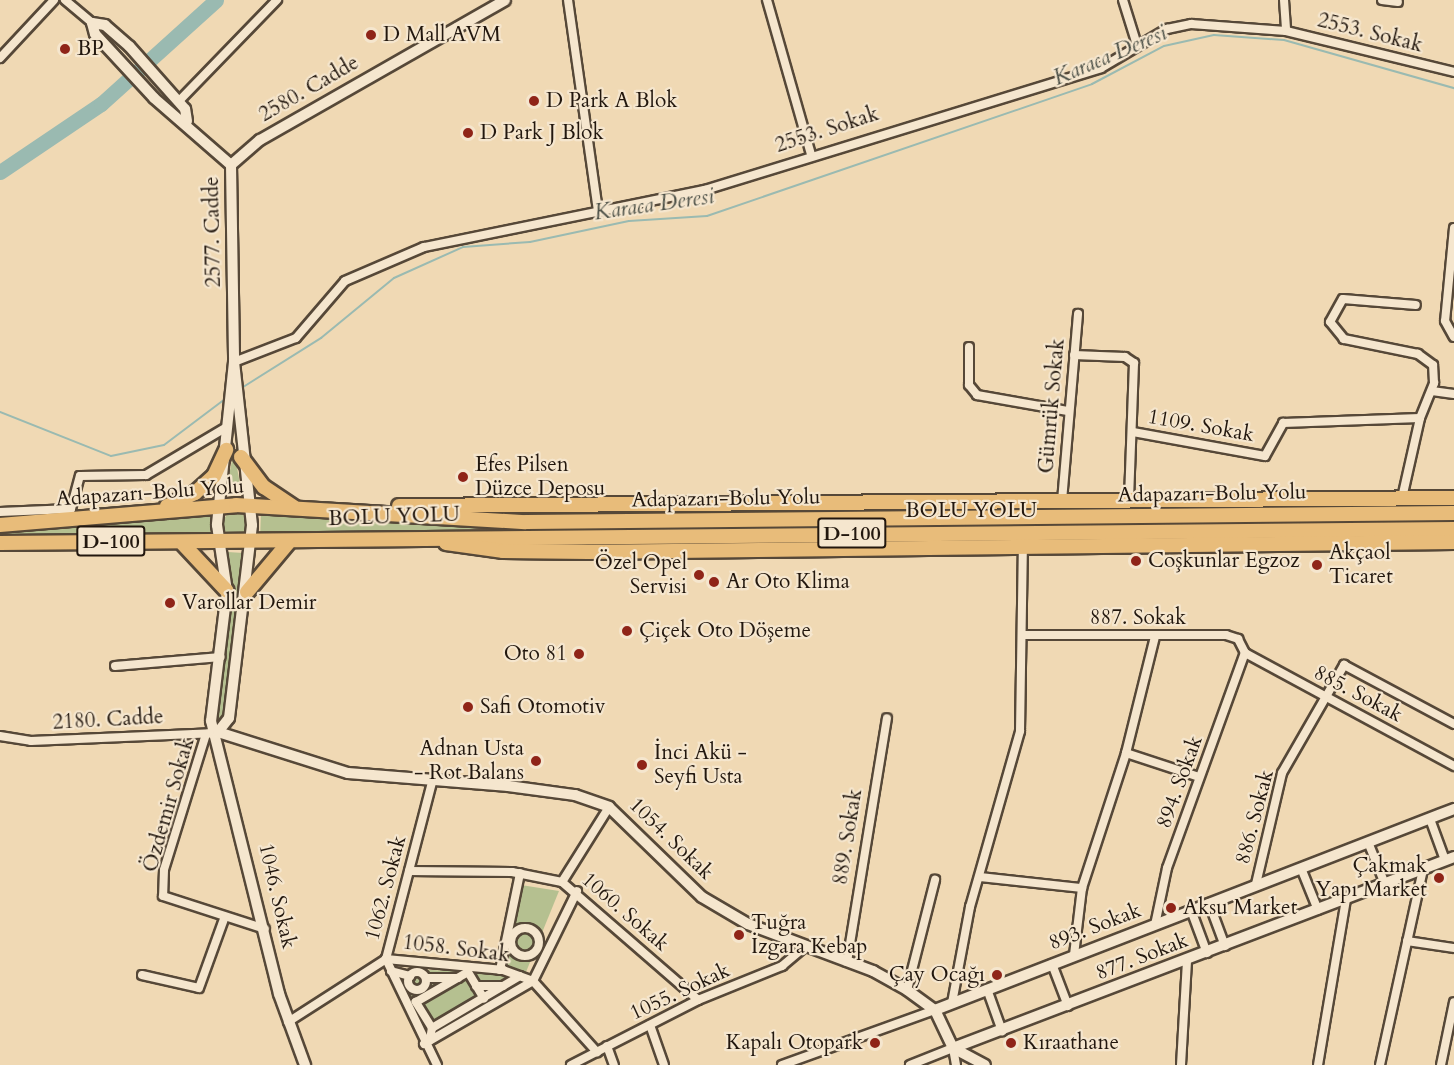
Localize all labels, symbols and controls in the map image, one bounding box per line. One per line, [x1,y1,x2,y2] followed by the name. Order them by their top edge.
[1315,8,1425,58] street label: 2553. Sokak
[1049,20,1171,92] water label: Karaca Deresi
[383,22,501,48] place label: D Mall AVM
[364,28,378,42] marker: D Mall AVM
[77,36,104,62] place label: BP
[58,42,72,56] marker: BP
[255,50,363,128] street label: 2580. Cadde
[546,88,678,114] place label: D Park A Blok
[527,94,541,108] marker: D Park A Blok
[772,101,882,159] street label: 2553. Sokak
[480,120,604,146] place label: D Park J Blok
[461,126,475,140] marker: D Park J Blok
[199,176,227,288] street label: 2577. Cadde
[592,184,716,226] water label: Karaca Deresi
[1034,337,1070,475] street label: Gümrük Sokak
[1146,404,1256,448] street label: 1109. Sokak
[475,452,605,502] place label: Efes Pilsen Düzce Deposu
[456,470,470,484] marker: Efes Pilsen Düzce Deposu
[55,474,245,512] street label: Adapazarı-Bolu Yolu
[1117,480,1307,508] street label: Adapazarı-Bolu Yolu
[631,485,821,513] street label: Adapazarı-Bolu Yolu
[905,498,1037,524] street label: BOLU YOLU
[328,502,460,532] street label: BOLU YOLU
[816,516,888,550] road number: D-100
[75,524,147,558] road number: D-100
[1329,540,1393,590] place label: Akçaol Ticaret
[1148,548,1300,574] place label: Coşkunlar Egzoz
[595,550,687,600] place label: Özel Opel Servisi
[1129,554,1143,568] marker: Coşkunlar Egzoz
[1310,558,1324,572] marker: Akçaol Ticaret
[692,568,706,582] marker: Özel Opel Servisi
[726,569,850,595] place label: Ar Oto Klima
[707,575,721,589] marker: Ar Oto Klima
[182,590,317,616] place label: Varollar Demir
[163,596,177,610] marker: Varollar Demir
[1090,605,1186,631] street label: 887. Sokak
[639,618,811,644] place label: Çiçek Oto Döşeme
[620,624,634,638] marker: Çiçek Oto Döşeme
[504,641,567,667] place label: Oto 81
[572,647,586,661] marker: Oto 81
[1309,660,1407,728] street label: 885. Sokak
[480,694,605,720] place label: Safi Otomotiv
[461,700,475,714] marker: Safi Otomotiv
[52,705,164,735] street label: 2180. Cadde
[1152,732,1208,832] street label: 894. Sokak
[138,735,200,875] street label: Özdemir Sokak
[414,736,524,786] place label: Adnan Usta - Rot Balans
[654,740,747,790] place label: İnci Akü - Seyfi Usta
[529,754,543,768] marker: Adnan Usta - Rot Balans
[635,758,649,772] marker: İnci Akü - Seyfi Usta
[1230,767,1280,867] street label: 886. Sokak
[828,787,868,887] street label: 889. Sokak
[624,793,718,885] street label: 1054. Sokak
[360,833,412,943] street label: 1062. Sokak
[253,841,301,951] street label: 1046. Sokak
[1316,853,1427,903] place label: Çakmak Yapı Market
[576,867,674,957] street label: 1060. Sokak
[1432,871,1446,885] marker: Çakmak Yapı Market
[1183,895,1297,921] place label: Aksu Market
[1045,898,1145,956] street label: 893. Sokak
[1164,901,1178,915] marker: Aksu Market
[751,910,867,960] place label: Tuğra İzgara Kebap
[732,928,746,942] marker: Tuğra İzgara Kebap
[1092,928,1192,986] street label: 877. Sokak
[401,930,511,968] street label: 1058. Sokak
[626,958,734,1026] street label: 1055. Sokak
[889,962,985,988] place label: Çay Ocağı
[990,968,1004,982] marker: Çay Ocağı
[726,1030,863,1056] place label: Kapalı Otopark
[1023,1030,1119,1056] place label: Kıraathane
[868,1036,882,1050] marker: Kapalı Otopark
[1004,1036,1018,1050] marker: Kıraathane

